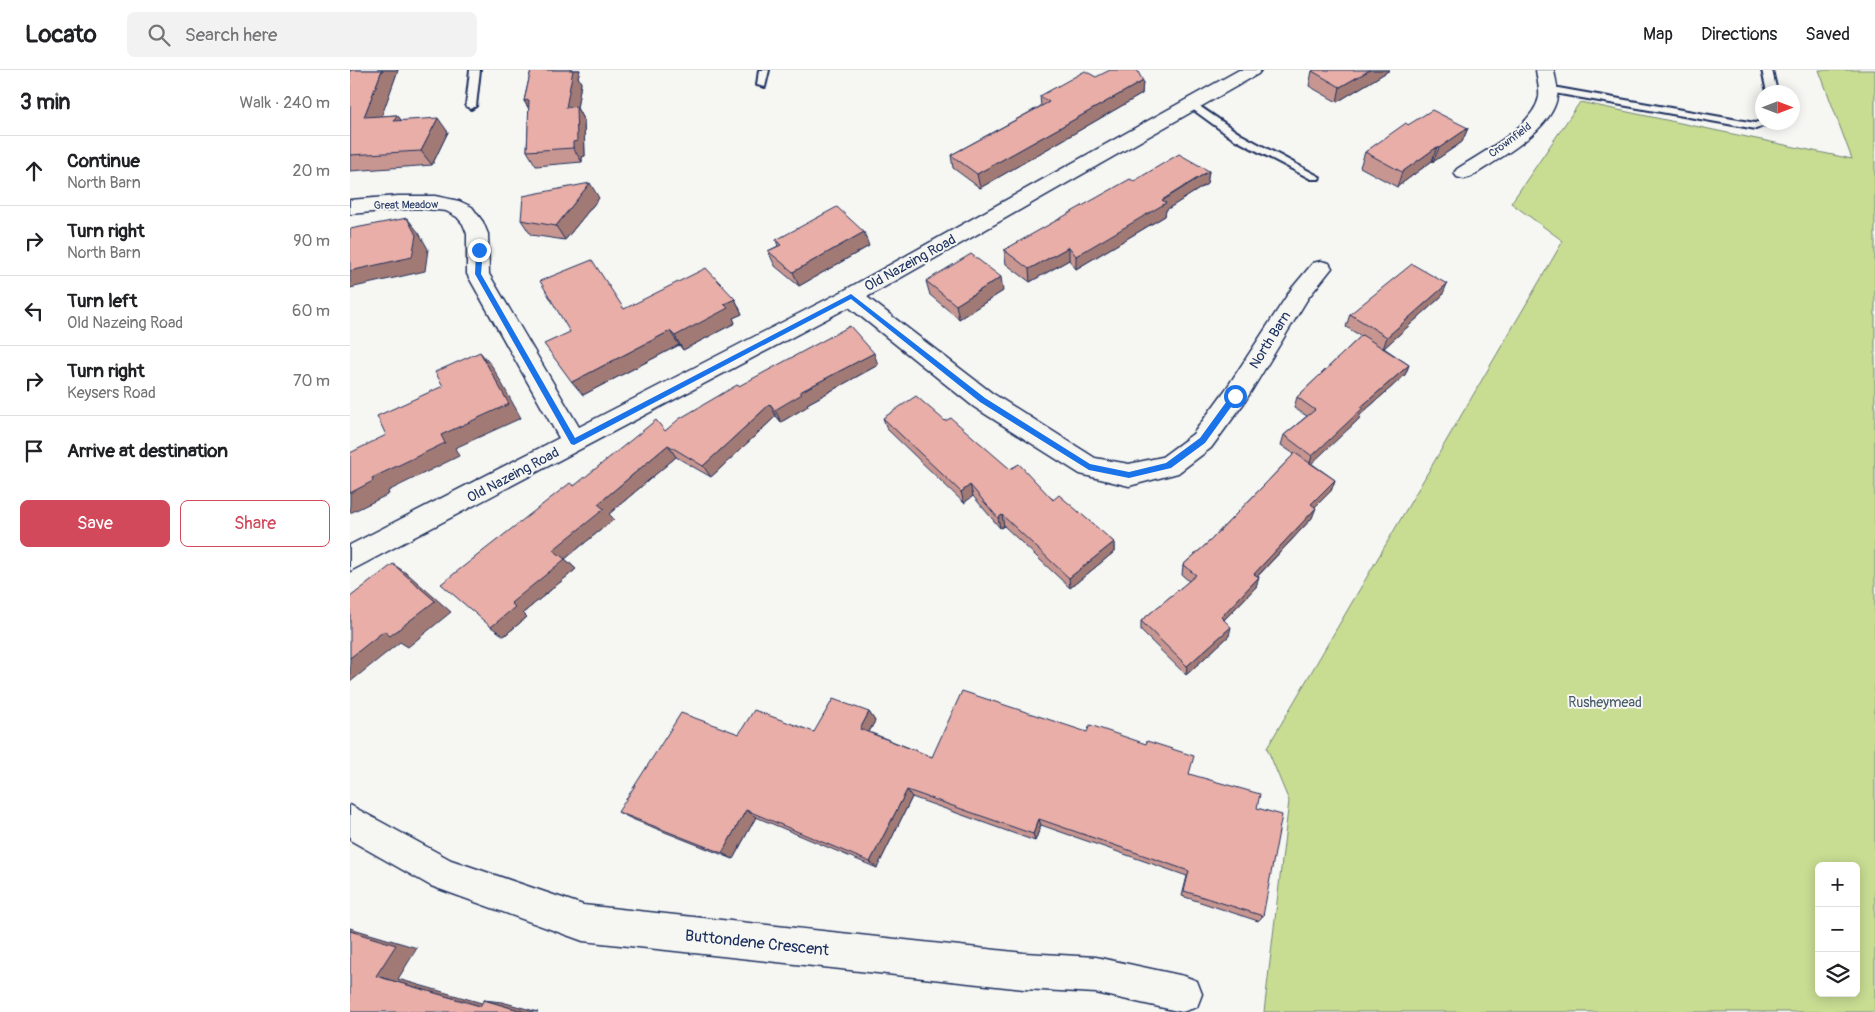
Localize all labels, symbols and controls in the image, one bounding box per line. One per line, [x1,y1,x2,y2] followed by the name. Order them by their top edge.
[127,12,477,57] search box
[25,20,97,49] text: Locato
[145,21,173,49] icon: search
[185,23,277,47] text: Search here
[1643,23,1673,46] text: Map
[1701,23,1777,46] text: Directions
[1805,23,1850,46] text: Saved
[1755,85,1800,130] north arrow
[20,89,70,116] text: 3 min
[239,93,330,113] text: Walk · 240 m
[1486,120,1534,160] street label: Crownfield
[67,149,140,173] text: Continue
[20,157,48,185] icon: ahead
[292,161,330,181] text: 20 m
[67,173,141,193] text: North Barn
[373,198,439,212] street label: Great Meadow
[67,219,145,243] text: Turn right
[20,227,48,255] icon: right
[293,231,330,251] text: 90 m
[861,231,959,295] street label: Old Nazeing Road
[468,239,491,262] route end
[67,243,141,263] text: North Barn
[67,289,137,313] text: Turn left
[20,297,48,325] icon: left
[292,301,330,321] text: 60 m
[1246,308,1294,372] street label: North Barn
[67,313,183,333] text: Old Nazeing Road
[67,359,145,383] text: Turn right
[20,367,48,395] icon: right
[293,371,330,391] text: 70 m
[67,383,156,403] text: Keysers Road
[1224,385,1247,408] route start
[20,437,48,465] icon: arrive
[67,439,228,463] text: Arrive at destination
[464,444,562,506] street label: Old Nazeing Road
[20,500,170,547] button: Save
[180,500,330,547] button: Share
[1568,694,1642,711] park label: Rusheymead
[1815,862,1860,997] map controls
[1815,862,1860,907] button: +
[1815,907,1860,952] button: −
[684,925,831,961] street label: Buttondene Crescent
[1815,952,1860,997] button: layers

